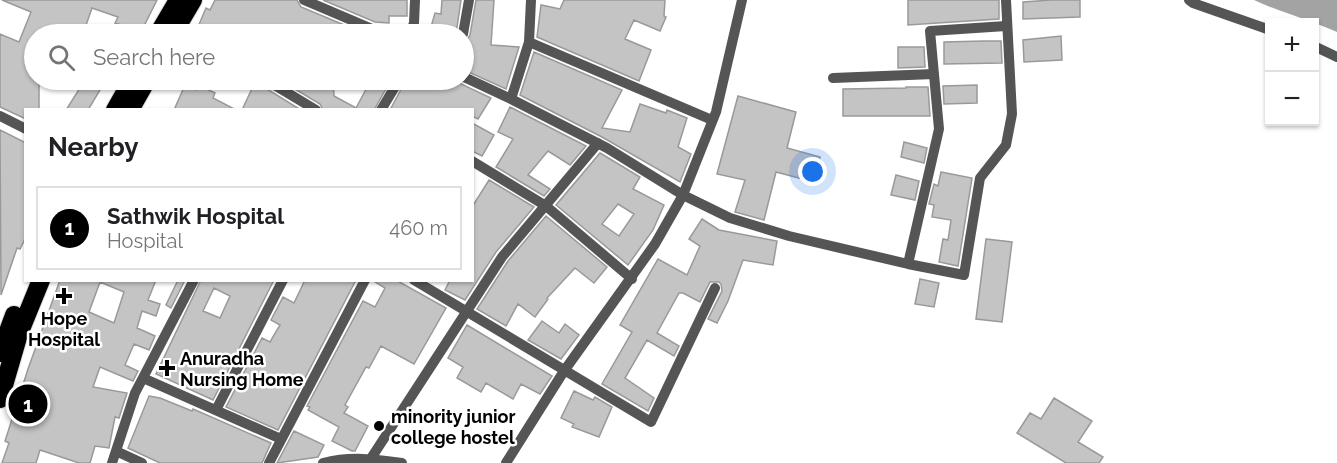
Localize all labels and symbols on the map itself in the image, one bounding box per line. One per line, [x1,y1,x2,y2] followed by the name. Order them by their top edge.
[798,157,827,186] your location
[55,287,73,305] marker: Hope Hospital
[28,308,100,350] place label: Hope Hospital
[180,348,304,390] place label: Anuradha Nursing Home
[158,359,176,377] marker: Anuradha Nursing Home
[9,382,48,426] pin: 1
[391,406,516,448] place label: minority junior college hostel
[372,419,386,433] marker: minority junior college hostel

